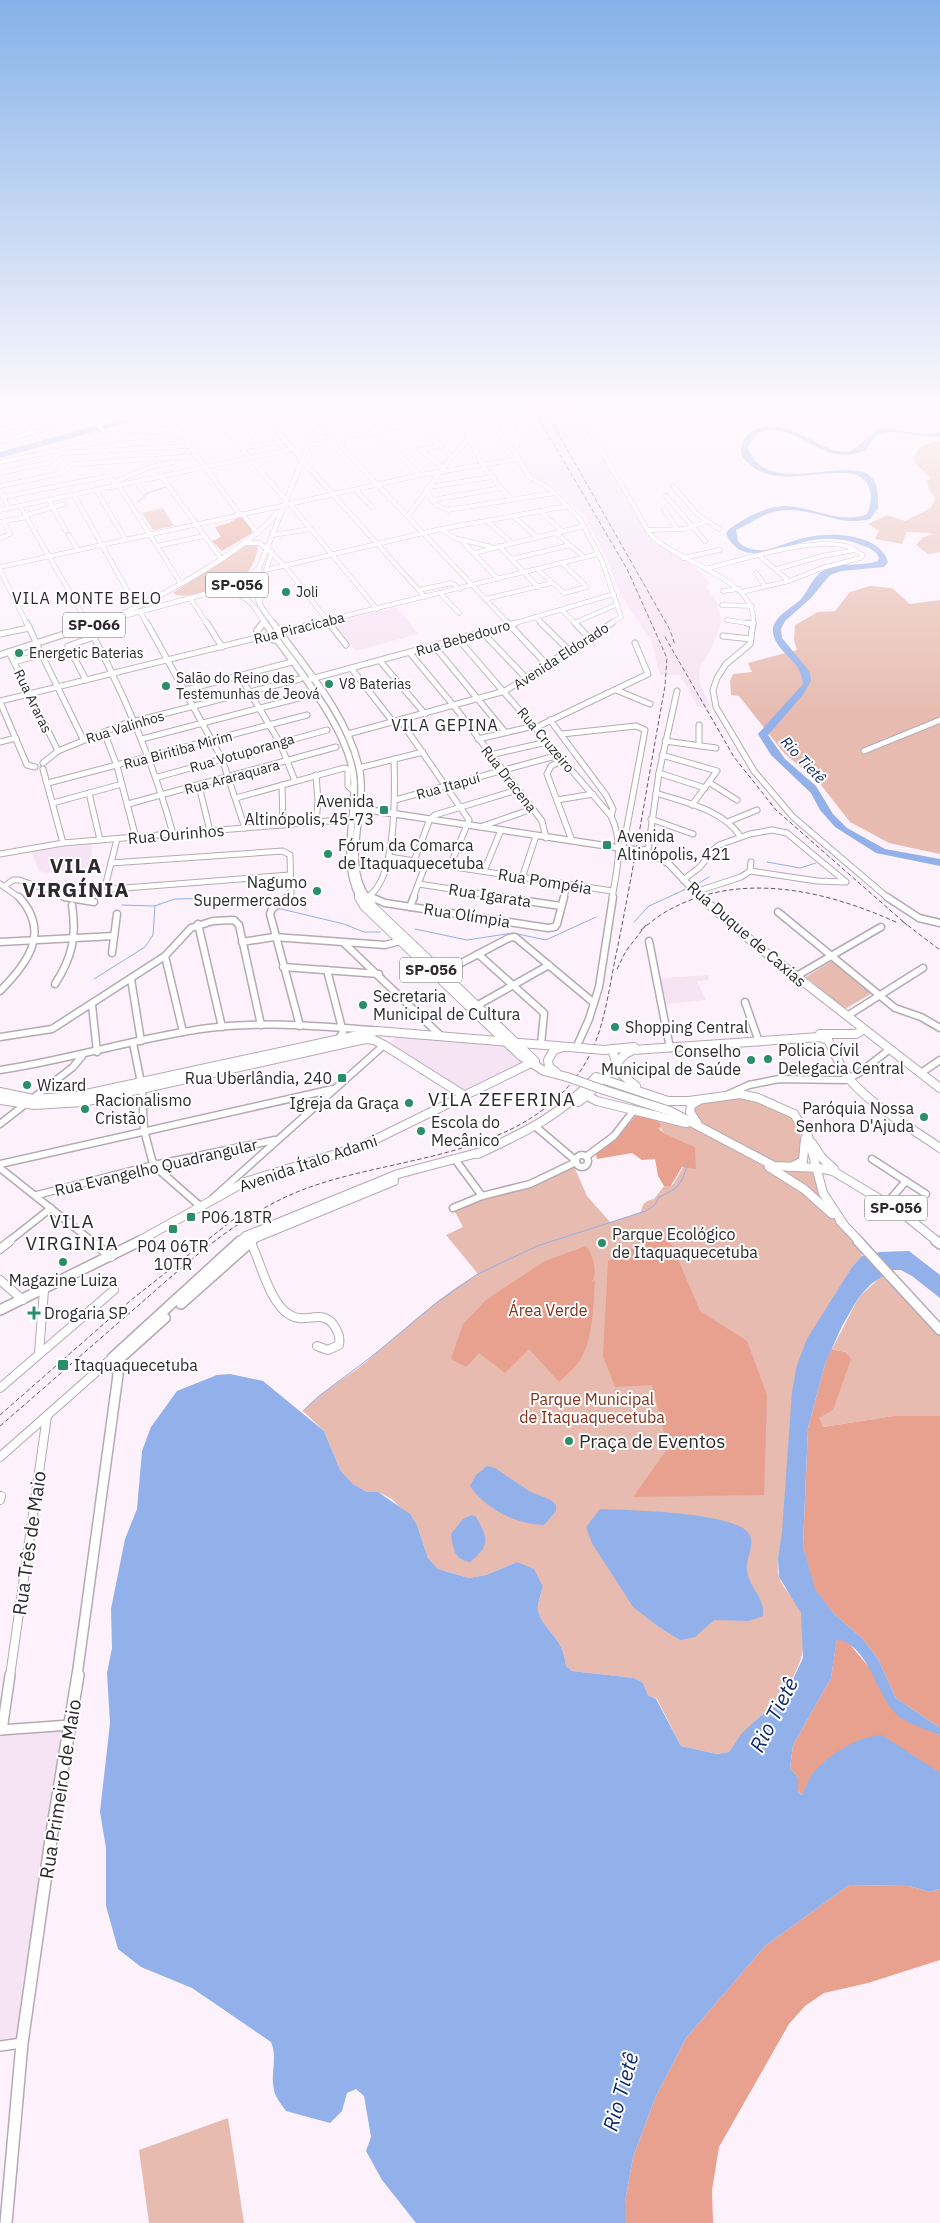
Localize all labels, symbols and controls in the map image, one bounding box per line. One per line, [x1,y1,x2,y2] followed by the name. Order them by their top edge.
[206,572,268,598] road number: SP-056
[296,583,318,601] place label: Joli
[280,586,292,598] marker: Joli
[12,588,162,608] district label: VILA MONTE BELO
[252,608,347,648] street label: Rua Piracicaba
[63,612,125,638] road number: SP-066
[414,616,512,660] street label: Rua Bebedouro
[510,618,612,693] street label: Avenida Eldorado
[29,644,144,662] place label: Energetic Baterias
[13,647,25,659] marker: Energetic Baterias
[10,666,56,736] street label: Rua Araras
[176,669,320,703] place label: Salão do Reino das Testemunhas de Jeová
[339,675,412,693] place label: V8 Baterias
[323,678,335,690] marker: V8 Baterias
[160,680,172,692] marker: Salão do Reino das Testemunhas de Jeová
[513,704,579,777] street label: Rua Cruzeiro
[84,706,167,747] street label: Rua Valinhos
[391,715,499,735] district label: VILA GEPINA
[122,727,234,773] street label: Rua Biritiba Mirim
[188,729,297,777] street label: Rua Votuporanga
[777,732,830,787] water label: Rio Tietê
[477,742,541,816] street label: Rua Dracena
[182,756,282,798] street label: Rua Araraquara
[414,768,482,804] street label: Rua Itapuí
[245,791,374,829] place label: Avenida Altinópolis, 45-73
[378,804,390,816] marker: Avenida Altinópolis, 45-73
[127,820,225,848] street label: Rua Ourinhos
[617,826,730,864] place label: Avenida Altinópolis, 421
[338,835,484,873] place label: Fórum da Comarca de Itaquaquecetuba
[601,839,613,851] marker: Avenida Altinópolis, 421
[322,848,334,860] marker: Fórum da Comarca de Itaquaquecetuba
[22,851,130,903] district label: VILA VIRGÍNIA
[497,864,594,898] street label: Rua Pompéia
[194,872,307,910] place label: Nagumo Supermercados
[683,877,811,991] street label: Rua Duque de Caxias
[447,879,533,911] street label: Rua Igarata
[311,885,323,897] marker: Nagumo Supermercados
[422,898,512,932] street label: Rua Olímpia
[400,958,462,982] road number: SP-056
[373,986,521,1024] place label: Secretaria Municipal de Cultura
[357,999,369,1011] marker: Secretaria Municipal de Cultura
[625,1017,748,1037] place label: Shopping Central
[609,1021,621,1033] marker: Shopping Central
[778,1040,904,1078] place label: Policia Cívil Delegacia Central
[601,1041,741,1079] place label: Conselho Municipal de Saúde
[762,1053,774,1065] marker: Policia Cívil Delegacia Central
[745,1054,757,1066] marker: Conselho Municipal de Saúde
[185,1068,332,1088] place label: Rua Uberlândia, 240
[336,1072,348,1084] marker: Rua Uberlândia, 240
[37,1075,86,1095] place label: Wizard
[21,1079,33,1091] marker: Wizard
[428,1087,576,1111] district label: VILA ZEFERINA
[95,1090,191,1128] place label: Racionalismo Cristão
[290,1093,399,1113] place label: Igreja da Graça
[403,1097,415,1109] marker: Igreja da Graça
[796,1098,914,1136] place label: Paróquia Nossa Senhora D'Ajuda
[79,1103,91,1115] marker: Racionalismo Cristão
[918,1111,930,1123] marker: Paróquia Nossa Senhora D'Ajuda
[431,1112,500,1150] place label: Escola do Mecânico
[415,1125,427,1137] marker: Escola do Mecânico
[236,1129,380,1196] street label: Avenida Ítalo Adami
[53,1134,259,1200] street label: Rua Evangelho Quadrangular
[865,1196,927,1220] road number: SP-056
[201,1207,272,1227] place label: P06 18TR
[25,1209,119,1255] district label: VILA VIRGINIA
[185,1211,197,1223] marker: P06 18TR
[167,1223,179,1235] marker: P04 06TR 10TR
[612,1224,758,1262] place label: Parque Ecológico de Itaquaquecetuba
[137,1236,209,1274] place label: P04 06TR 10TR
[596,1237,608,1249] marker: Parque Ecológico de Itaquaquecetuba
[57,1256,69,1268] marker: Magazine Luiza
[9,1270,118,1290] place label: Magazine Luiza
[508,1299,588,1320] park label: Área Verde
[44,1303,128,1323] place label: Drogaria SP
[28,1307,40,1319] marker: Drogaria SP
[74,1355,198,1375] place label: Itaquaquecetuba
[56,1358,70,1372] marker: Itaquaquecetuba
[519,1389,665,1427] park label: Parque Municipal de Itaquaquecetuba
[579,1429,725,1453] place label: Praça de Eventos
[563,1435,575,1447] marker: Praça de Eventos
[7,1469,51,1617] street label: Rua Três de Maio
[742,1672,804,1757] water label: Rio Tietê
[34,1698,86,1880] street label: Rua Primeiro de Maio
[595,2049,645,2134] water label: Rio Tietê

